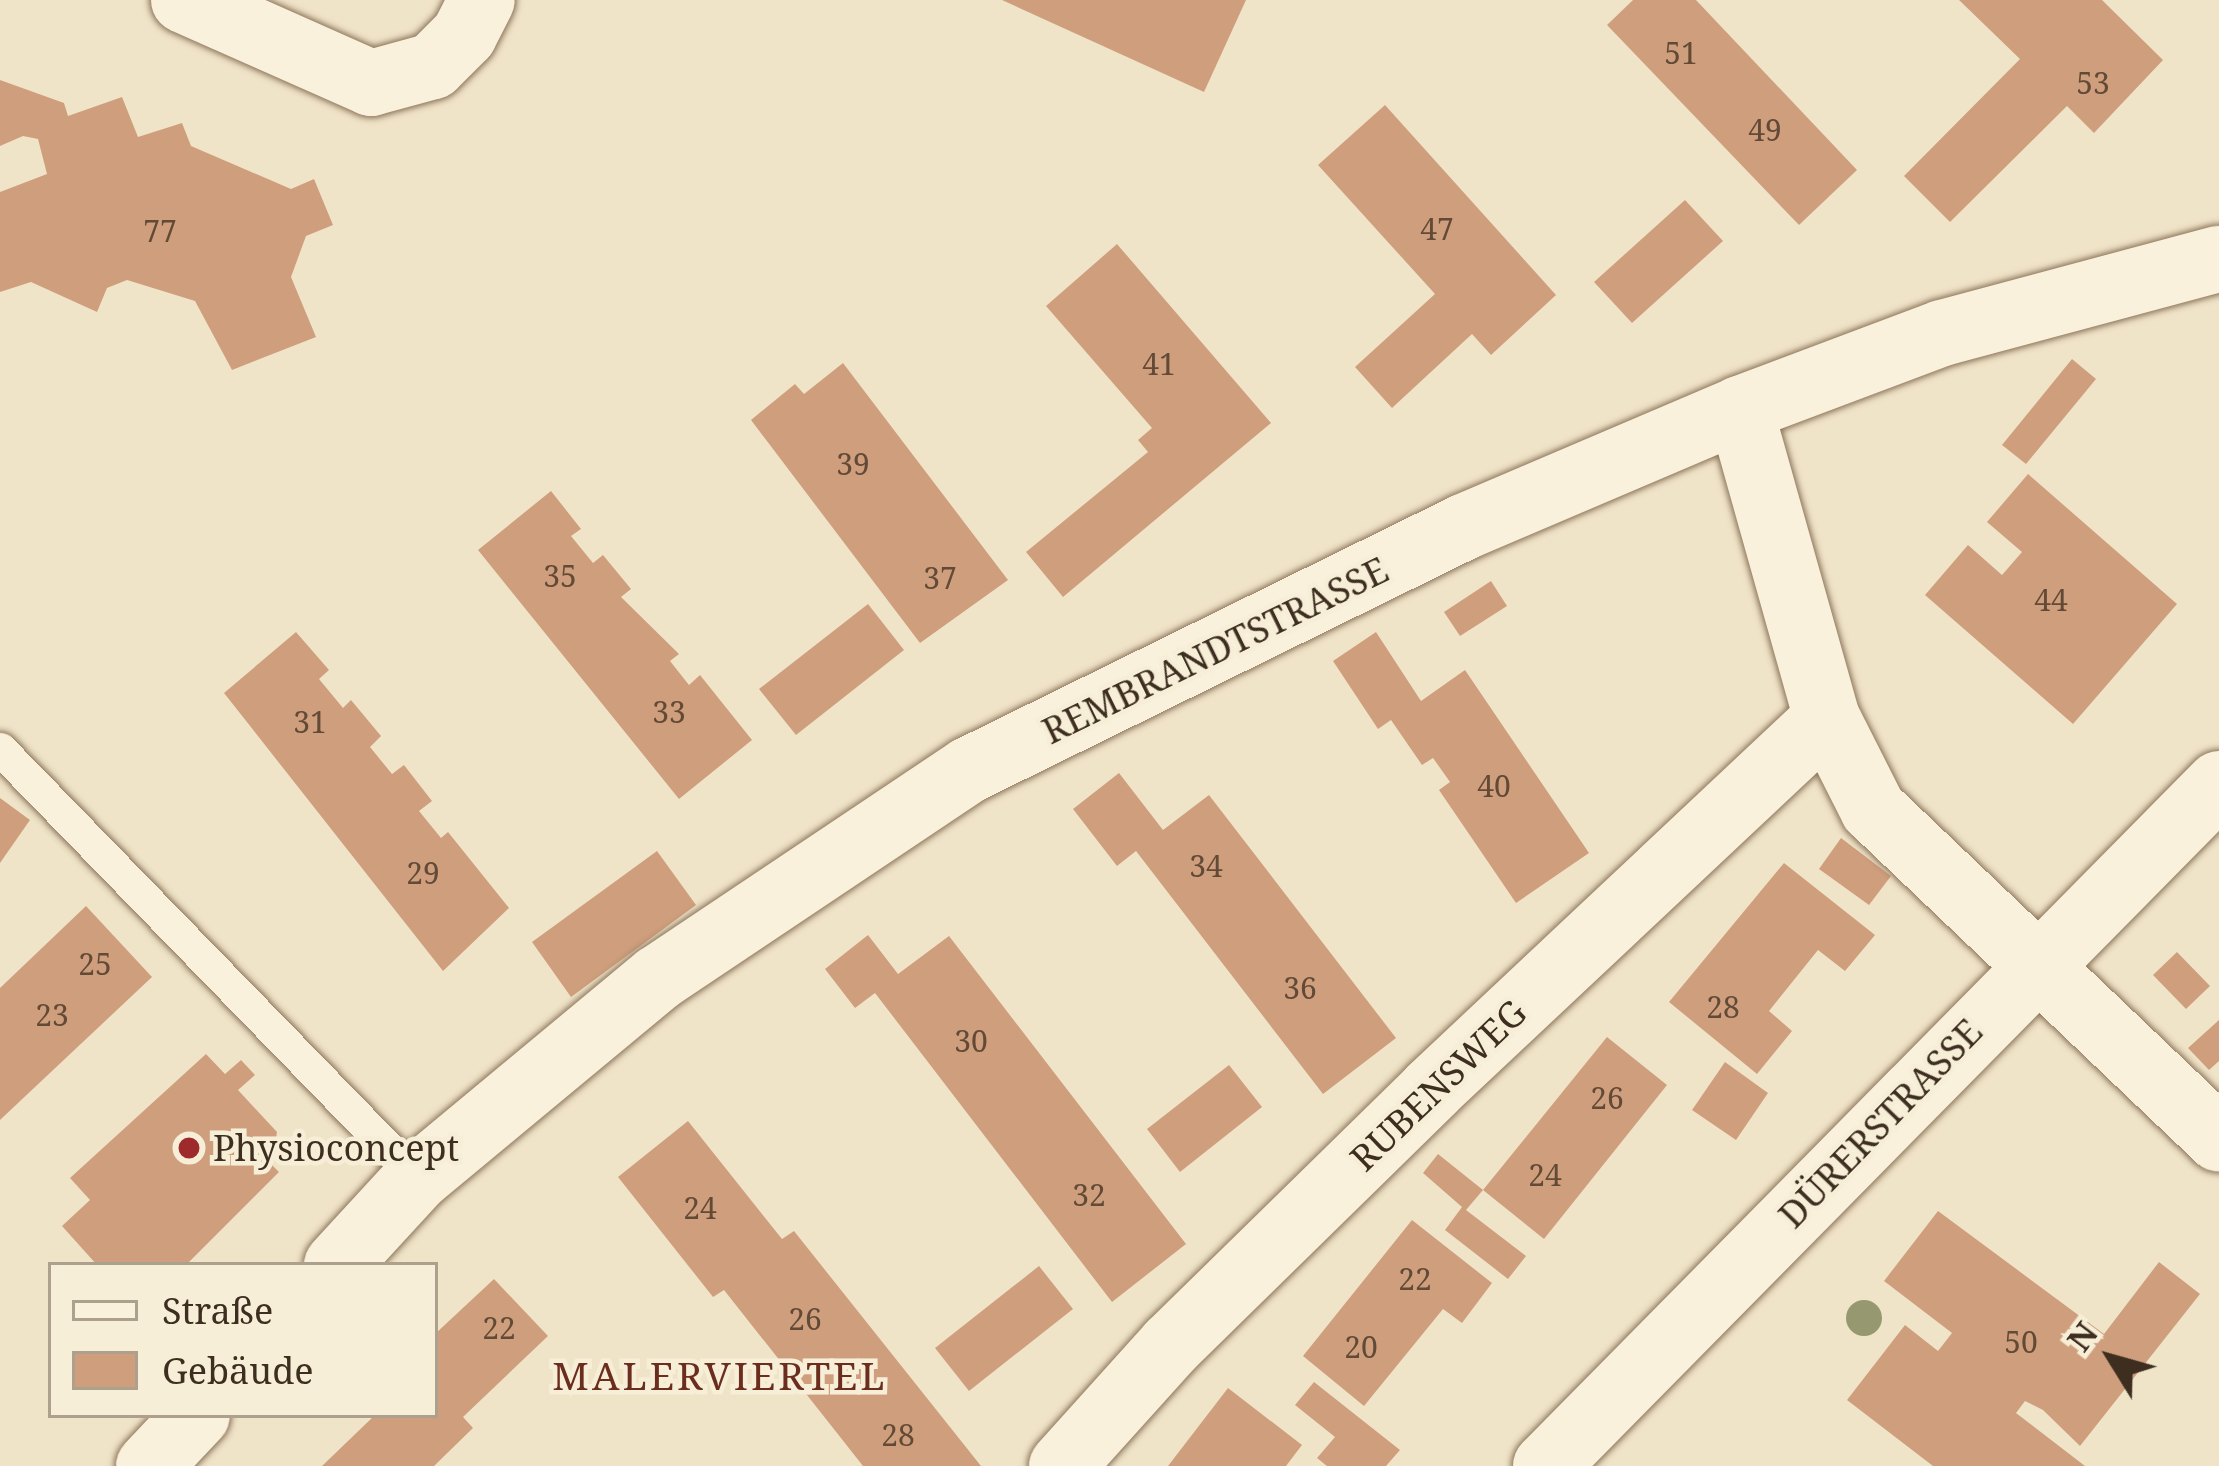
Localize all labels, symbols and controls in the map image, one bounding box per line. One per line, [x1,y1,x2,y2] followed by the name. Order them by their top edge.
[1664,35,1698,71] house number: 51
[2076,65,2110,101] house number: 53
[1748,112,1782,148] house number: 49
[1420,211,1454,247] house number: 47
[143,213,177,249] house number: 77
[1142,346,1176,382] house number: 41
[836,446,870,482] house number: 39
[1035,548,1395,752] street label: REMBRANDTSTRASSE
[543,558,577,594] house number: 35
[923,560,957,596] house number: 37
[2034,582,2068,618] house number: 44
[652,694,686,730] house number: 33
[293,704,327,740] house number: 31
[1477,768,1511,804] house number: 40
[1189,848,1223,884] house number: 34
[406,855,440,891] house number: 29
[78,946,112,982] house number: 25
[1283,970,1317,1006] house number: 36
[1706,989,1740,1025] house number: 28
[1341,991,1535,1179] street label: RUBENSWEG
[35,997,69,1033] house number: 23
[1770,1010,1990,1236] street label: DÜRERSTRASSE
[954,1023,988,1059] house number: 30
[1590,1080,1624,1116] house number: 26
[213,1126,459,1170] place label: Physioconcept
[176,1135,202,1161] marker: Physioconcept
[1528,1157,1562,1193] house number: 24
[1072,1177,1106,1213] house number: 32
[683,1190,717,1226] house number: 24
[1398,1261,1432,1297] house number: 22
[48,1262,438,1418] legend
[162,1286,273,1335] text: Straße
[2051,1298,2171,1418] north arrow
[788,1301,822,1337] house number: 26
[482,1310,516,1346] house number: 22
[2056,1312,2108,1360] text: N
[2004,1324,2038,1360] house number: 50
[1344,1329,1378,1365] house number: 20
[162,1346,314,1395] text: Gebäude
[552,1352,888,1398] district label: MALERVIERTEL
[881,1417,915,1453] house number: 28

